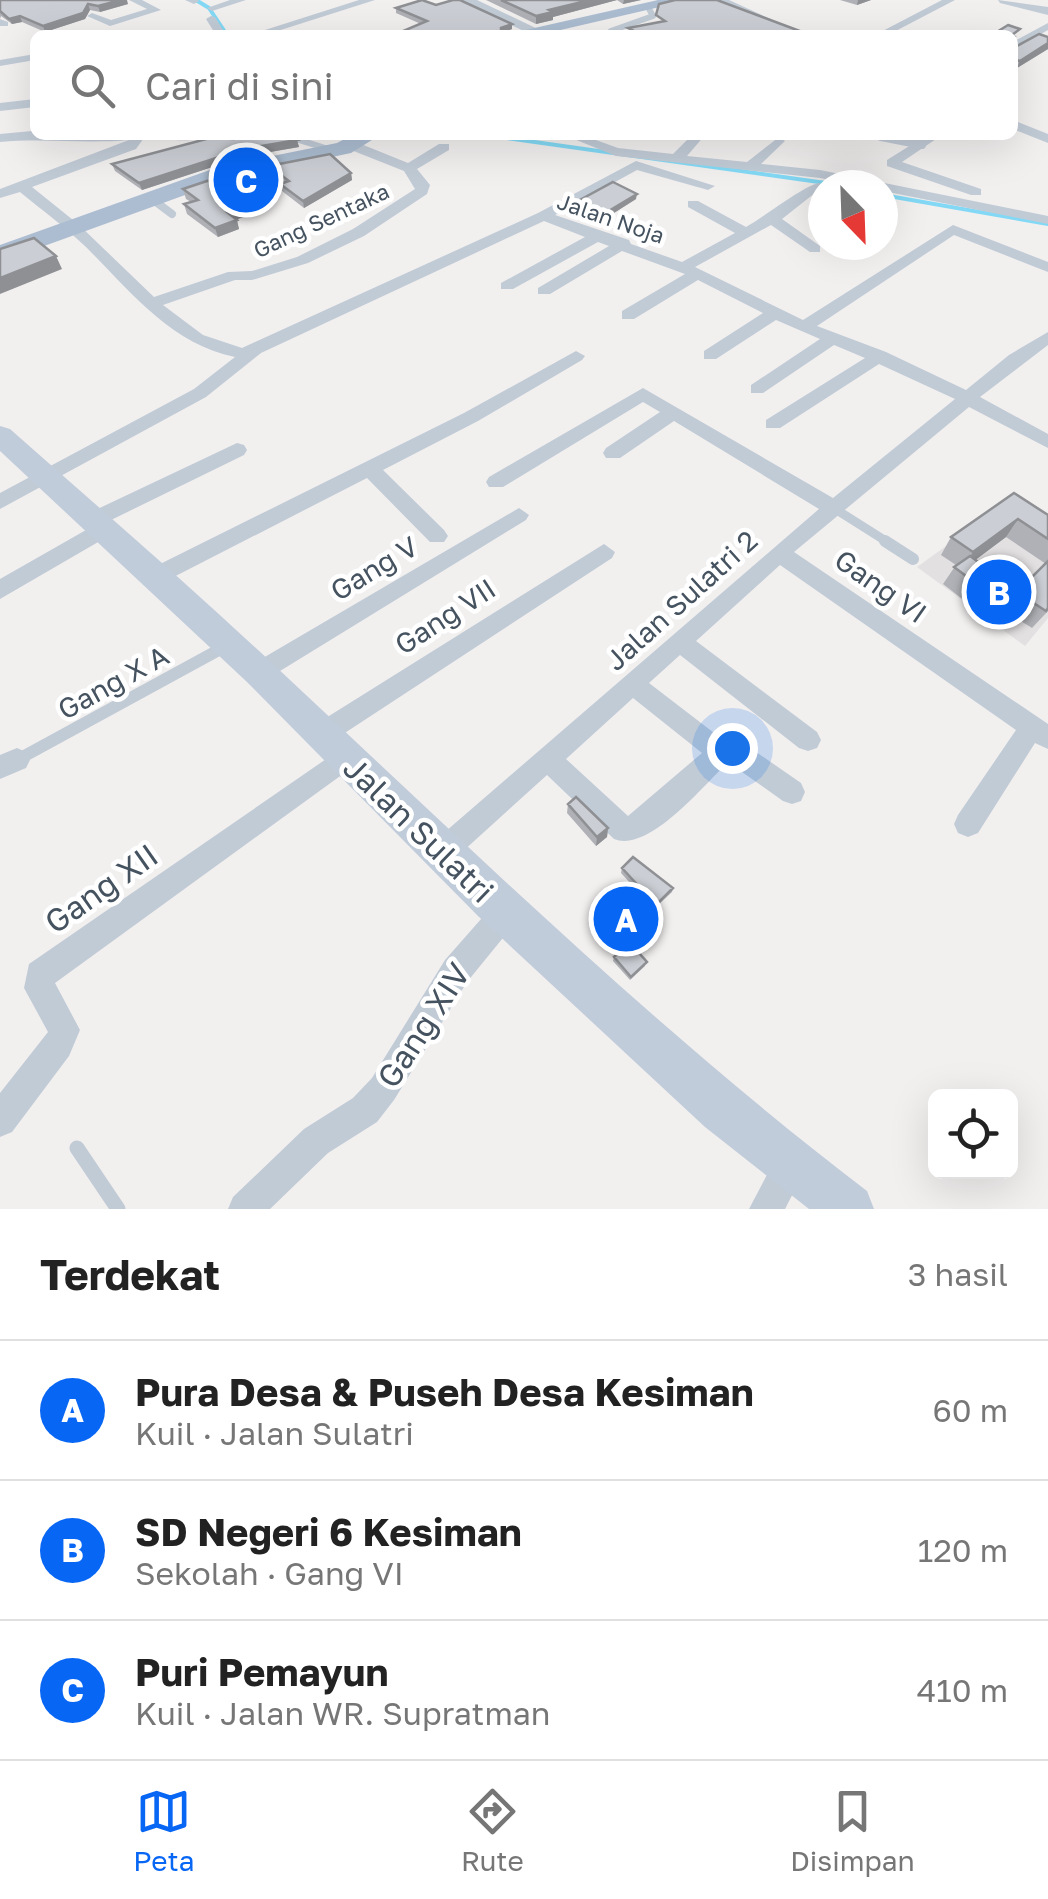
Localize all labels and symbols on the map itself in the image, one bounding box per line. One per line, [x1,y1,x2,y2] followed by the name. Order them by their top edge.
[214,142,278,218] pin: C
[808,170,898,260] north arrow
[249,177,393,263] street label: Gang Sentaka
[554,187,668,249] street label: Jalan Noja
[598,523,764,677] street label: Jalan Sulatri 2
[324,529,424,607] street label: Gang V
[829,542,933,630] street label: Gang VI
[966,554,1032,630] pin: B
[388,571,502,661] street label: Gang VII
[52,638,174,726] street label: Gang X A
[707,723,758,774] your location
[336,748,502,910] street label: Jalan Sulatri
[37,835,165,941] street label: Gang XII
[594,882,658,956] pin: A
[369,956,477,1094] street label: Gang XIV

